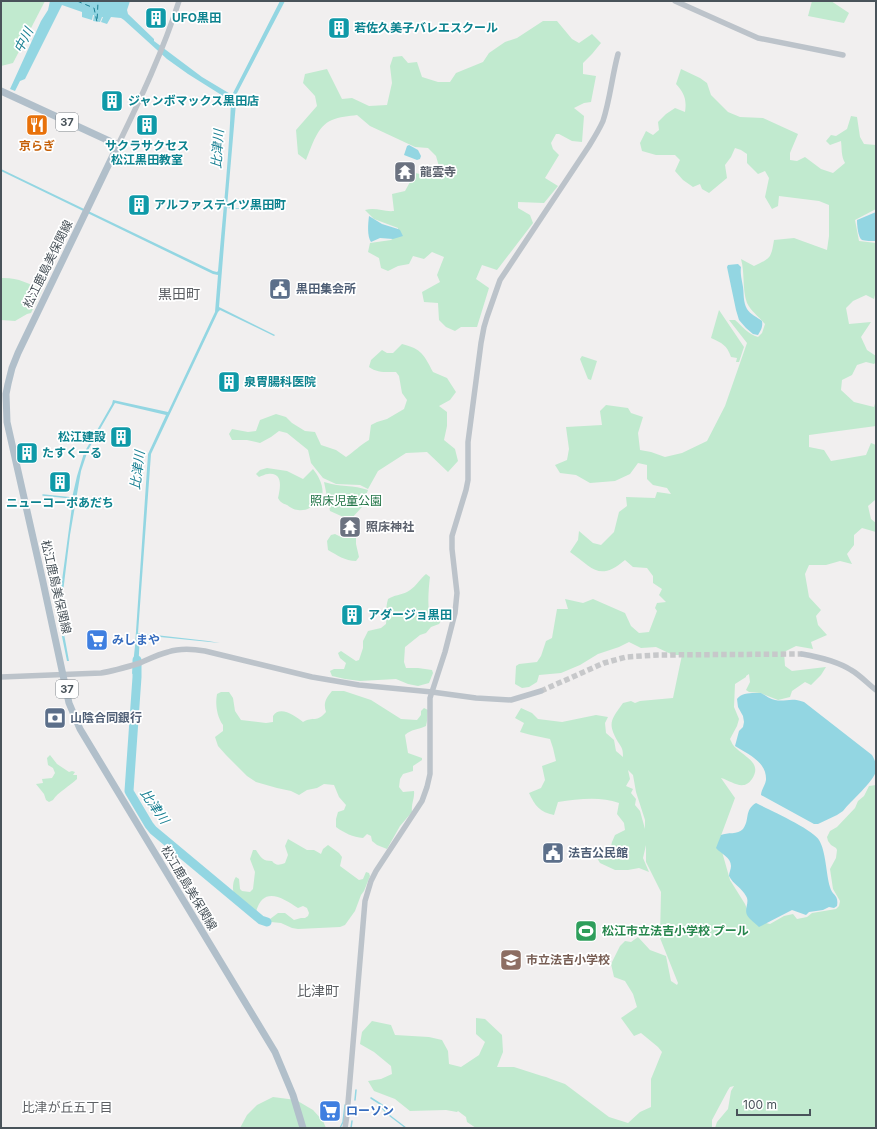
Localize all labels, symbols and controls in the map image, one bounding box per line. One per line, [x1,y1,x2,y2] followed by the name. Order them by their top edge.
[143,5,169,31] building icon: UFO黒田
[172,10,221,25] place label: UFO黒田
[326,15,352,41] building icon: 若佐久美子バレエスクール
[354,20,498,35] place label: 若佐久美子バレエスクール
[10,23,37,55] water label: 中川
[99,88,125,114] building icon: ジャンボマックス黒田店
[128,93,259,108] place label: ジャンボマックス黒田店
[24,112,50,138] restaurant icon: 京らぎ
[134,112,160,138] building icon: サクラサクセス 松江黒田教室
[56,113,78,131] road number: 37
[208,127,226,169] water label: 比津川
[19,138,55,153] place label: 京らぎ
[105,138,189,167] place label: サクラサクセス 松江黒田教室
[392,159,418,185] temple icon: 龍雲寺
[420,164,456,179] place label: 龍雲寺
[126,192,152,218] building icon: アルファステイツ黒田町
[154,197,286,212] place label: アルファステイツ黒田町
[20,217,75,310] street label: 松江鹿島美保関線
[267,276,293,302] public building icon: 黒田集会所
[296,281,356,296] place label: 黒田集会所
[158,285,200,302] district label: 黒田町
[216,369,242,395] building icon: 泉胃腸科医院
[244,374,316,389] place label: 泉胃腸科医院
[108,424,134,450] building icon: 松江建設
[58,429,106,444] place label: 松江建設
[14,440,40,466] building icon: たすくーる
[42,445,102,460] place label: たすくーる
[127,448,148,490] water label: 比津川
[47,469,73,495] building icon: ニューコーポあだち
[310,493,382,508] park label: 照床児童公園
[6,495,114,510] place label: ニューコーポあだち
[337,514,363,540] temple icon: 照床神社
[366,519,414,534] place label: 照床神社
[38,538,75,635] street label: 松江鹿島美保関線
[339,602,365,628] building icon: アダージョ黒田
[368,607,452,622] place label: アダージョ黒田
[84,627,110,653] supermarket icon: みしまや
[112,632,160,647] place label: みしまや
[56,680,78,698] road number: 37
[42,705,68,731] bank icon: 山陰合同銀行
[70,710,142,725] place label: 山陰合同銀行
[137,785,174,828] water label: 比津川
[540,840,566,866] public building icon: 法吉公民館
[158,843,221,933] street label: 松江鹿島美保関線
[568,845,628,860] place label: 法吉公民館
[573,918,599,944] sports icon: 松江市立法吉小学校 プール
[602,923,749,938] place label: 松江市立法吉小学校 プール
[498,947,524,973] school or university icon: 市立法吉小学校
[526,952,610,967] place label: 市立法吉小学校
[297,982,339,999] district label: 比津町
[737,1091,810,1117] scale bar
[743,1097,777,1112] text: 100 m
[317,1098,343,1124] supermarket icon: ローソン
[21,1099,113,1115] district label: 比津が丘五丁目
[346,1103,394,1118] place label: ローソン

